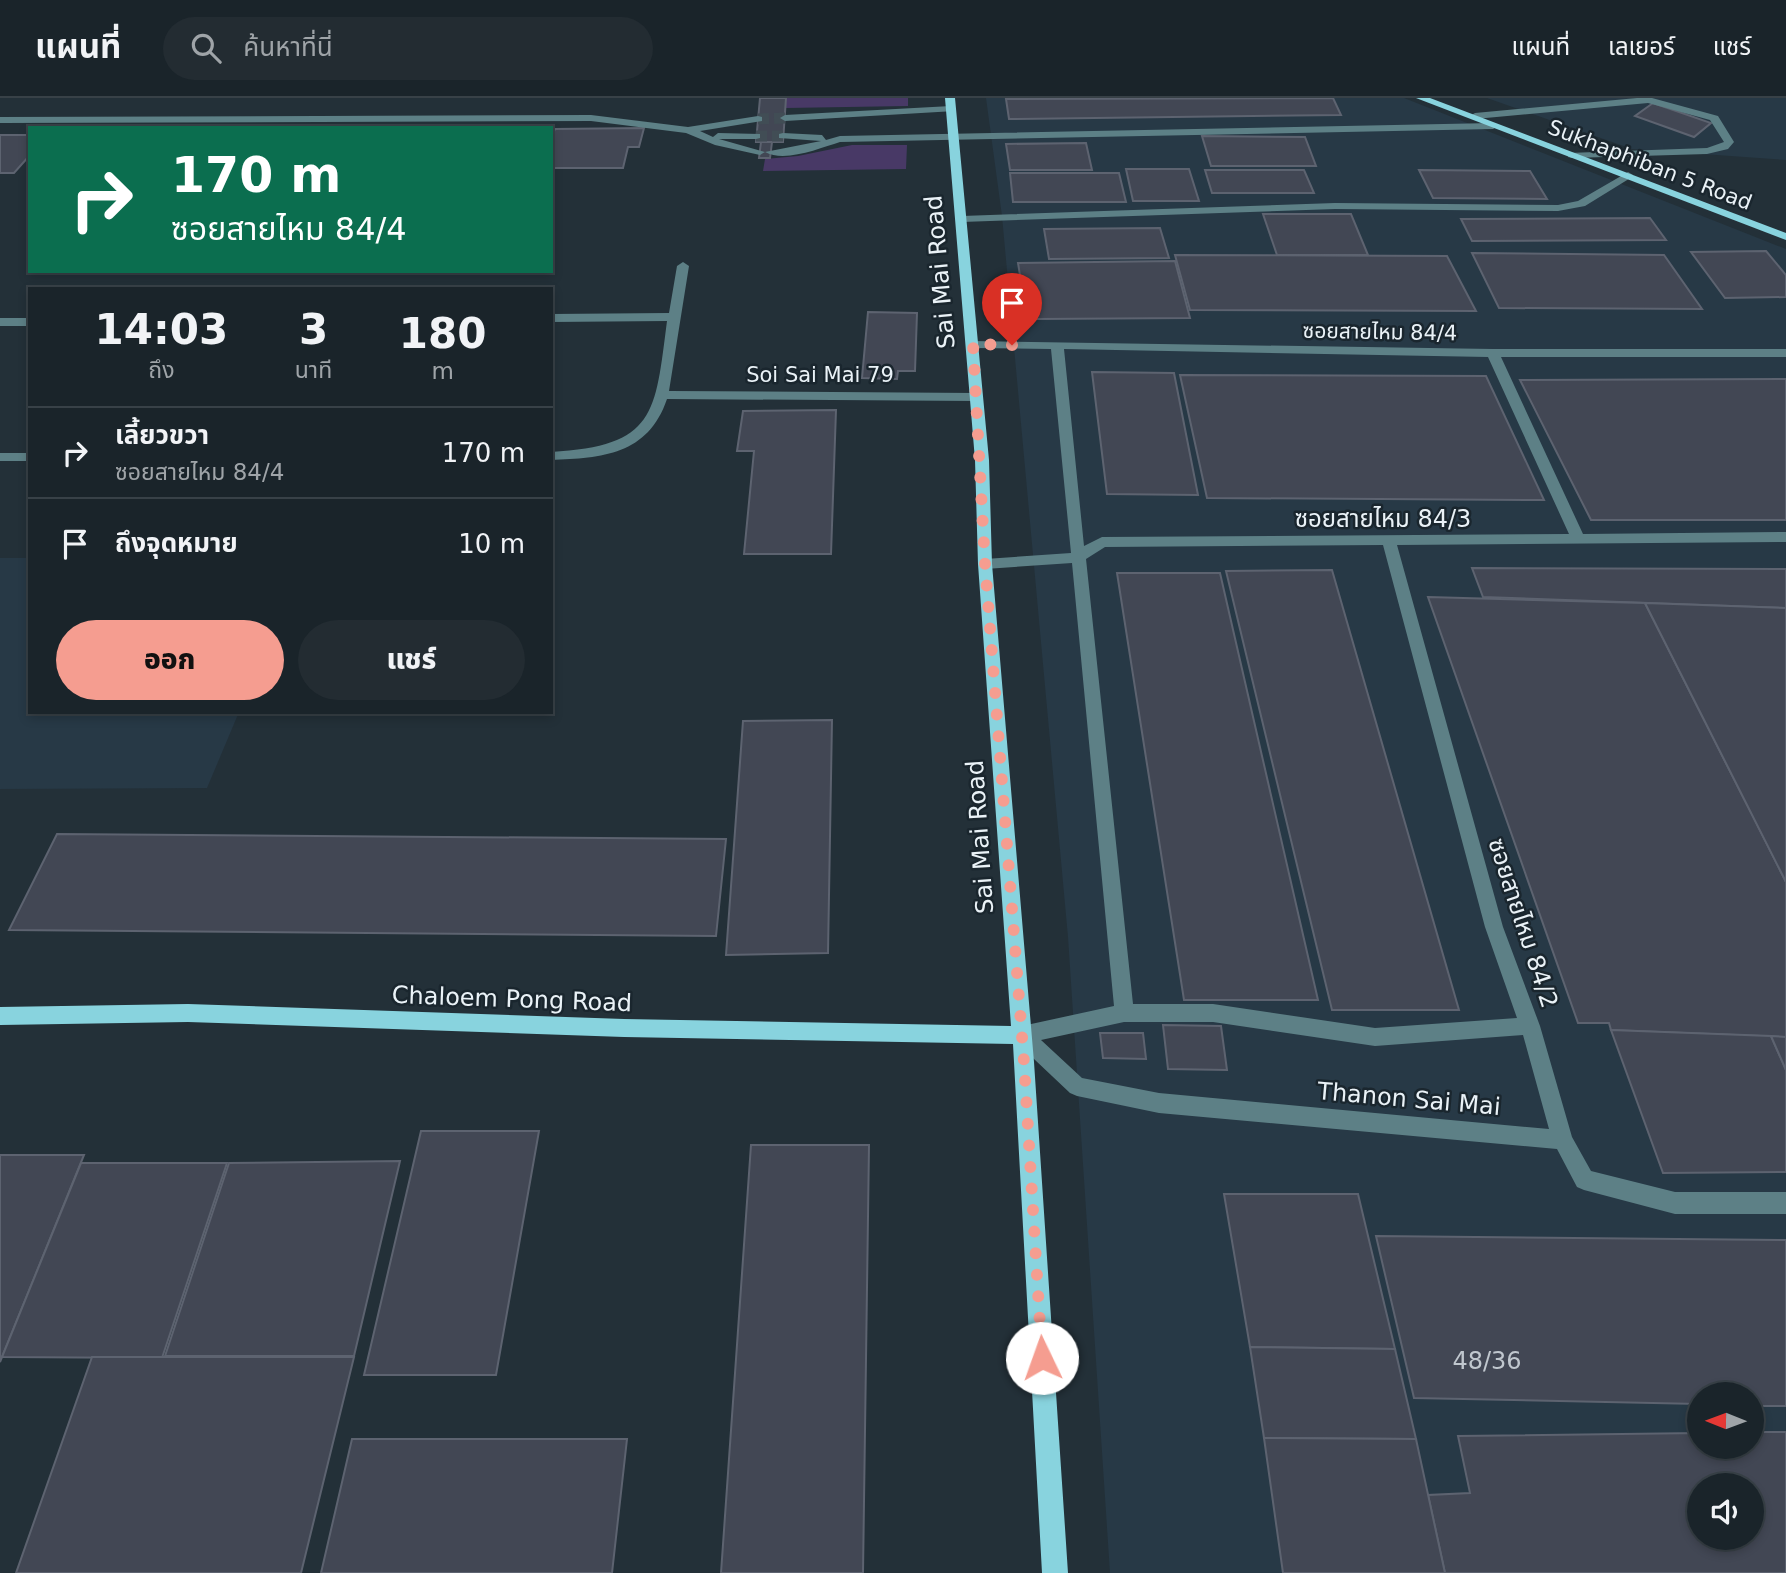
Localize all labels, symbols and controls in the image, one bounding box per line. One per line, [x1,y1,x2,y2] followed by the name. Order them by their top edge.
[163,17,653,80] search box
[35,27,121,66] text: แผนที่
[187,29,225,67] icon: search
[243,32,333,62] text: ค้นหาที่นี่
[1512,33,1570,61] text: แผนที่
[1608,33,1675,61] text: เลเยอร์
[1713,33,1751,61] text: แชร์
[1545,115,1755,215] street label: Sukhaphiban 5 Road
[171,147,341,204] text: 170 m
[56,154,147,245] icon: right
[919,194,961,350] street label: Sai Mai Road
[171,210,407,248] text: ซอยสายไหม 84/4
[982,273,1042,345] pin
[993,284,1031,322] icon: arrive
[95,305,228,354] text: 14:03
[299,305,328,354] text: 3
[399,309,486,358] text: 180
[1302,319,1458,345] street label: ซอยสายไหม 84/4
[148,357,174,383] text: ถึง
[295,357,332,383] text: นาที
[431,358,454,384] text: m
[746,363,894,387] street label: Soi Sai Mai 79
[115,420,209,450] text: เลี้ยวขวา
[56,434,94,472] icon: right
[442,438,525,468] text: 170 m
[115,459,284,485] text: ซอยสายไหม 84/4
[1295,505,1471,533] street label: ซอยสายไหม 84/3
[56,525,94,563] icon: arrive
[115,528,238,558] text: ถึงจุดหมาย
[458,529,525,559] text: 10 m
[56,620,284,700] button: ออก
[298,620,525,700] button: แชร์
[961,759,999,915] street label: Sai Mai Road
[1482,835,1564,1011] street label: ซอยสายไหม 84/2
[391,981,633,1017] street label: Chaloem Pong Road
[1315,1077,1502,1121] street label: Thanon Sai Mai
[1005,1321,1079,1395] position arrow
[1452,1347,1522,1375] house number: 48/36
[1687,1382,1764,1460] north arrow
[1687,1382,1764,1550] map controls
[1687,1473,1764,1550] button: sound

